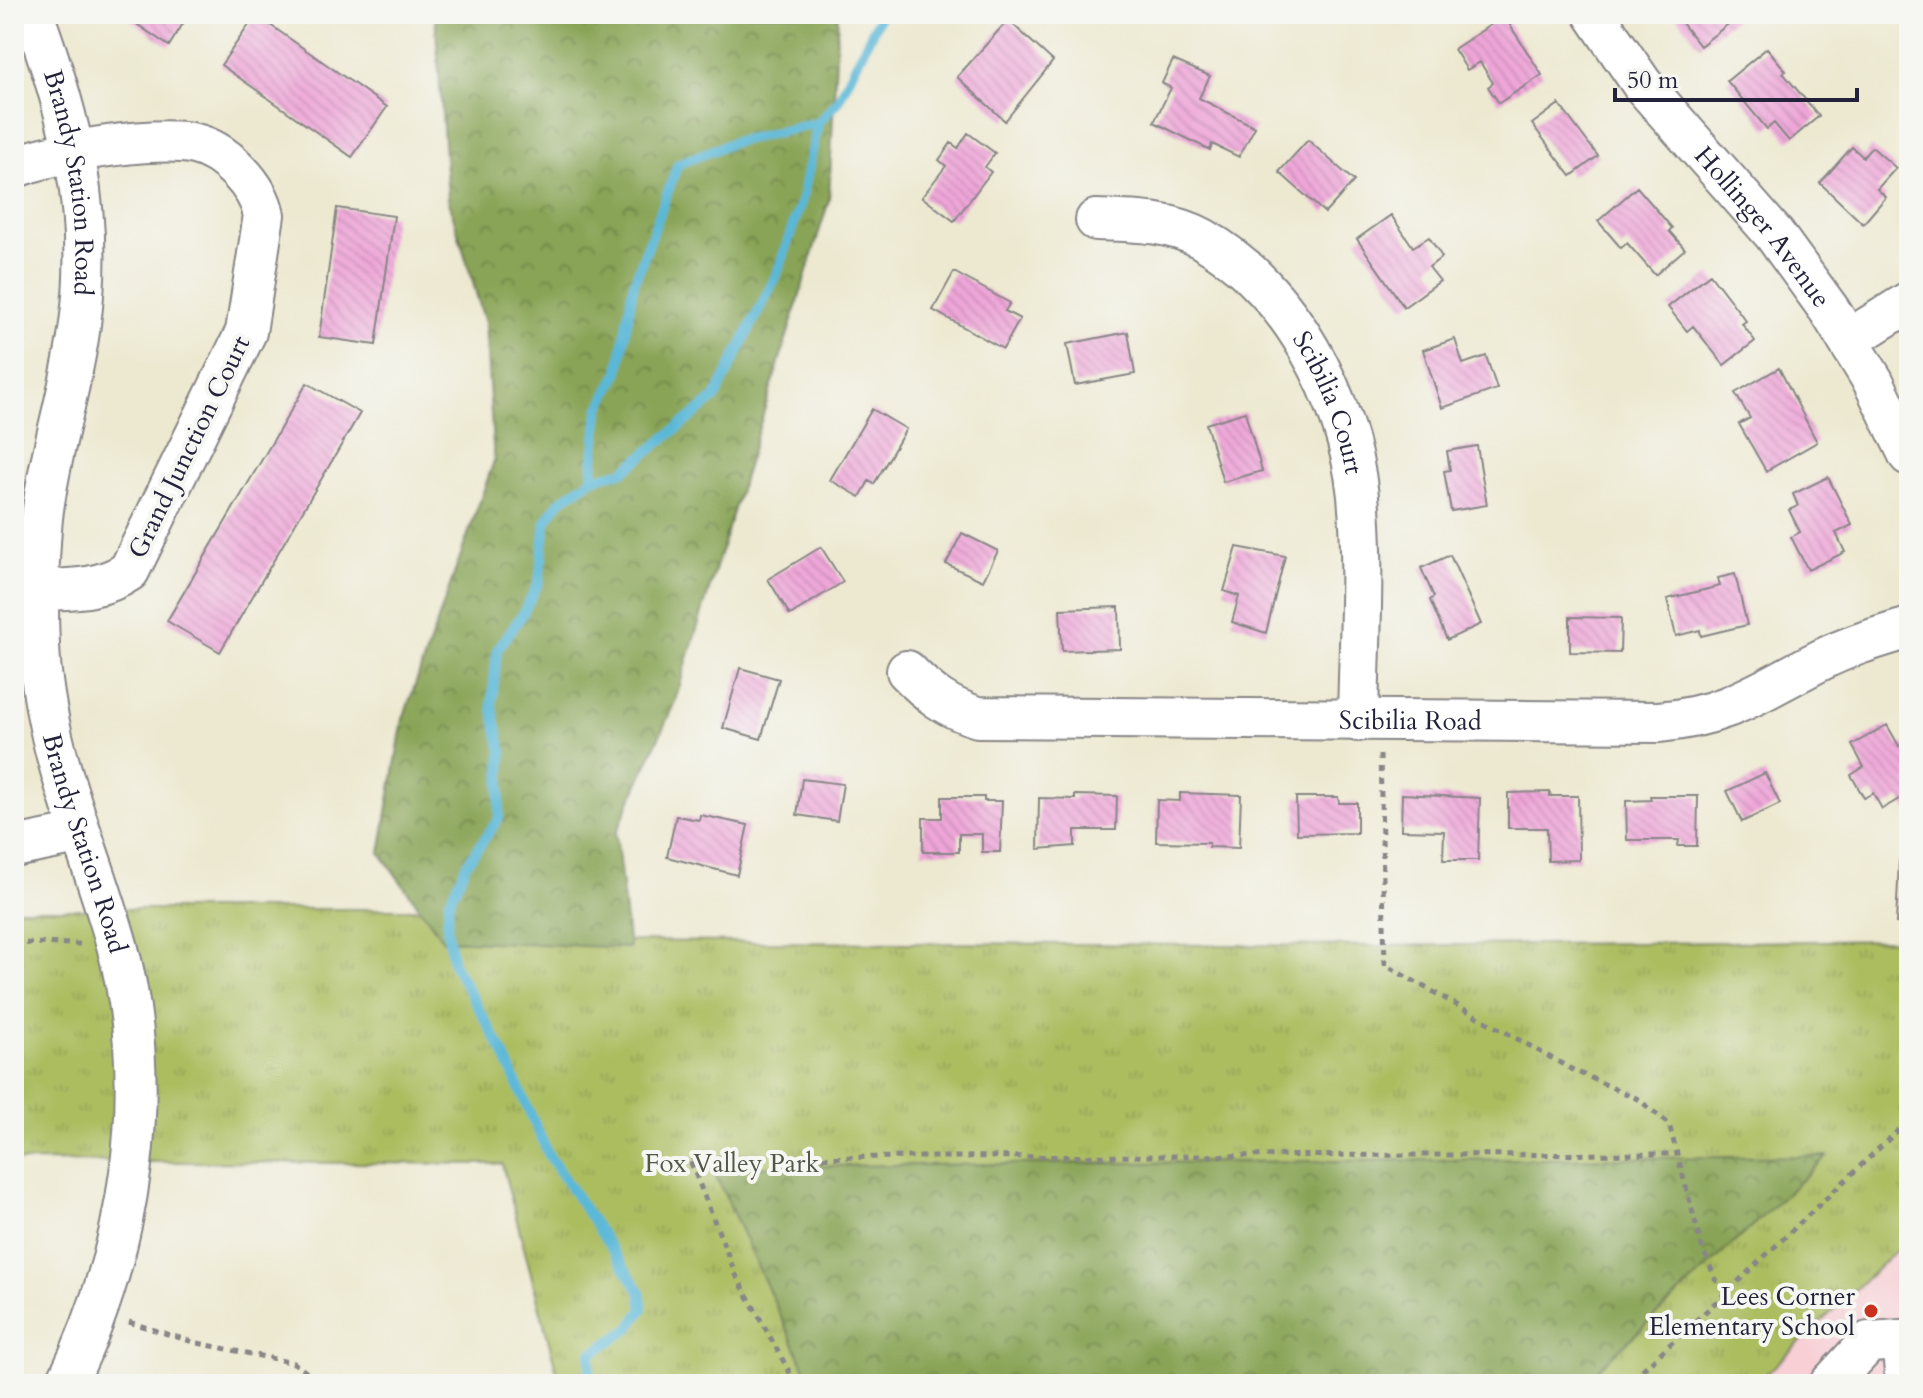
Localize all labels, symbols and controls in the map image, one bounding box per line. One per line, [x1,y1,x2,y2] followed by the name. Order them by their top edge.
[1615,52,1857,102] scale bar
[1627,64,1679,97] text: 50 m
[36,65,102,297] street label: Brandy Station Road
[1687,138,1839,314] street label: Hollinger Avenue
[1285,324,1372,477] street label: Scibilia Court
[120,330,258,564] street label: Grand Junction Court
[1339,702,1482,738] street label: Scibilia Road
[34,730,136,957] street label: Brandy Station Road
[645,1146,820,1181] park label: Fox Valley Park
[1648,1279,1856,1344] place label: Lees Corner Elementary School
[1862,1302,1880,1320] marker: Lees Corner Elementary School

